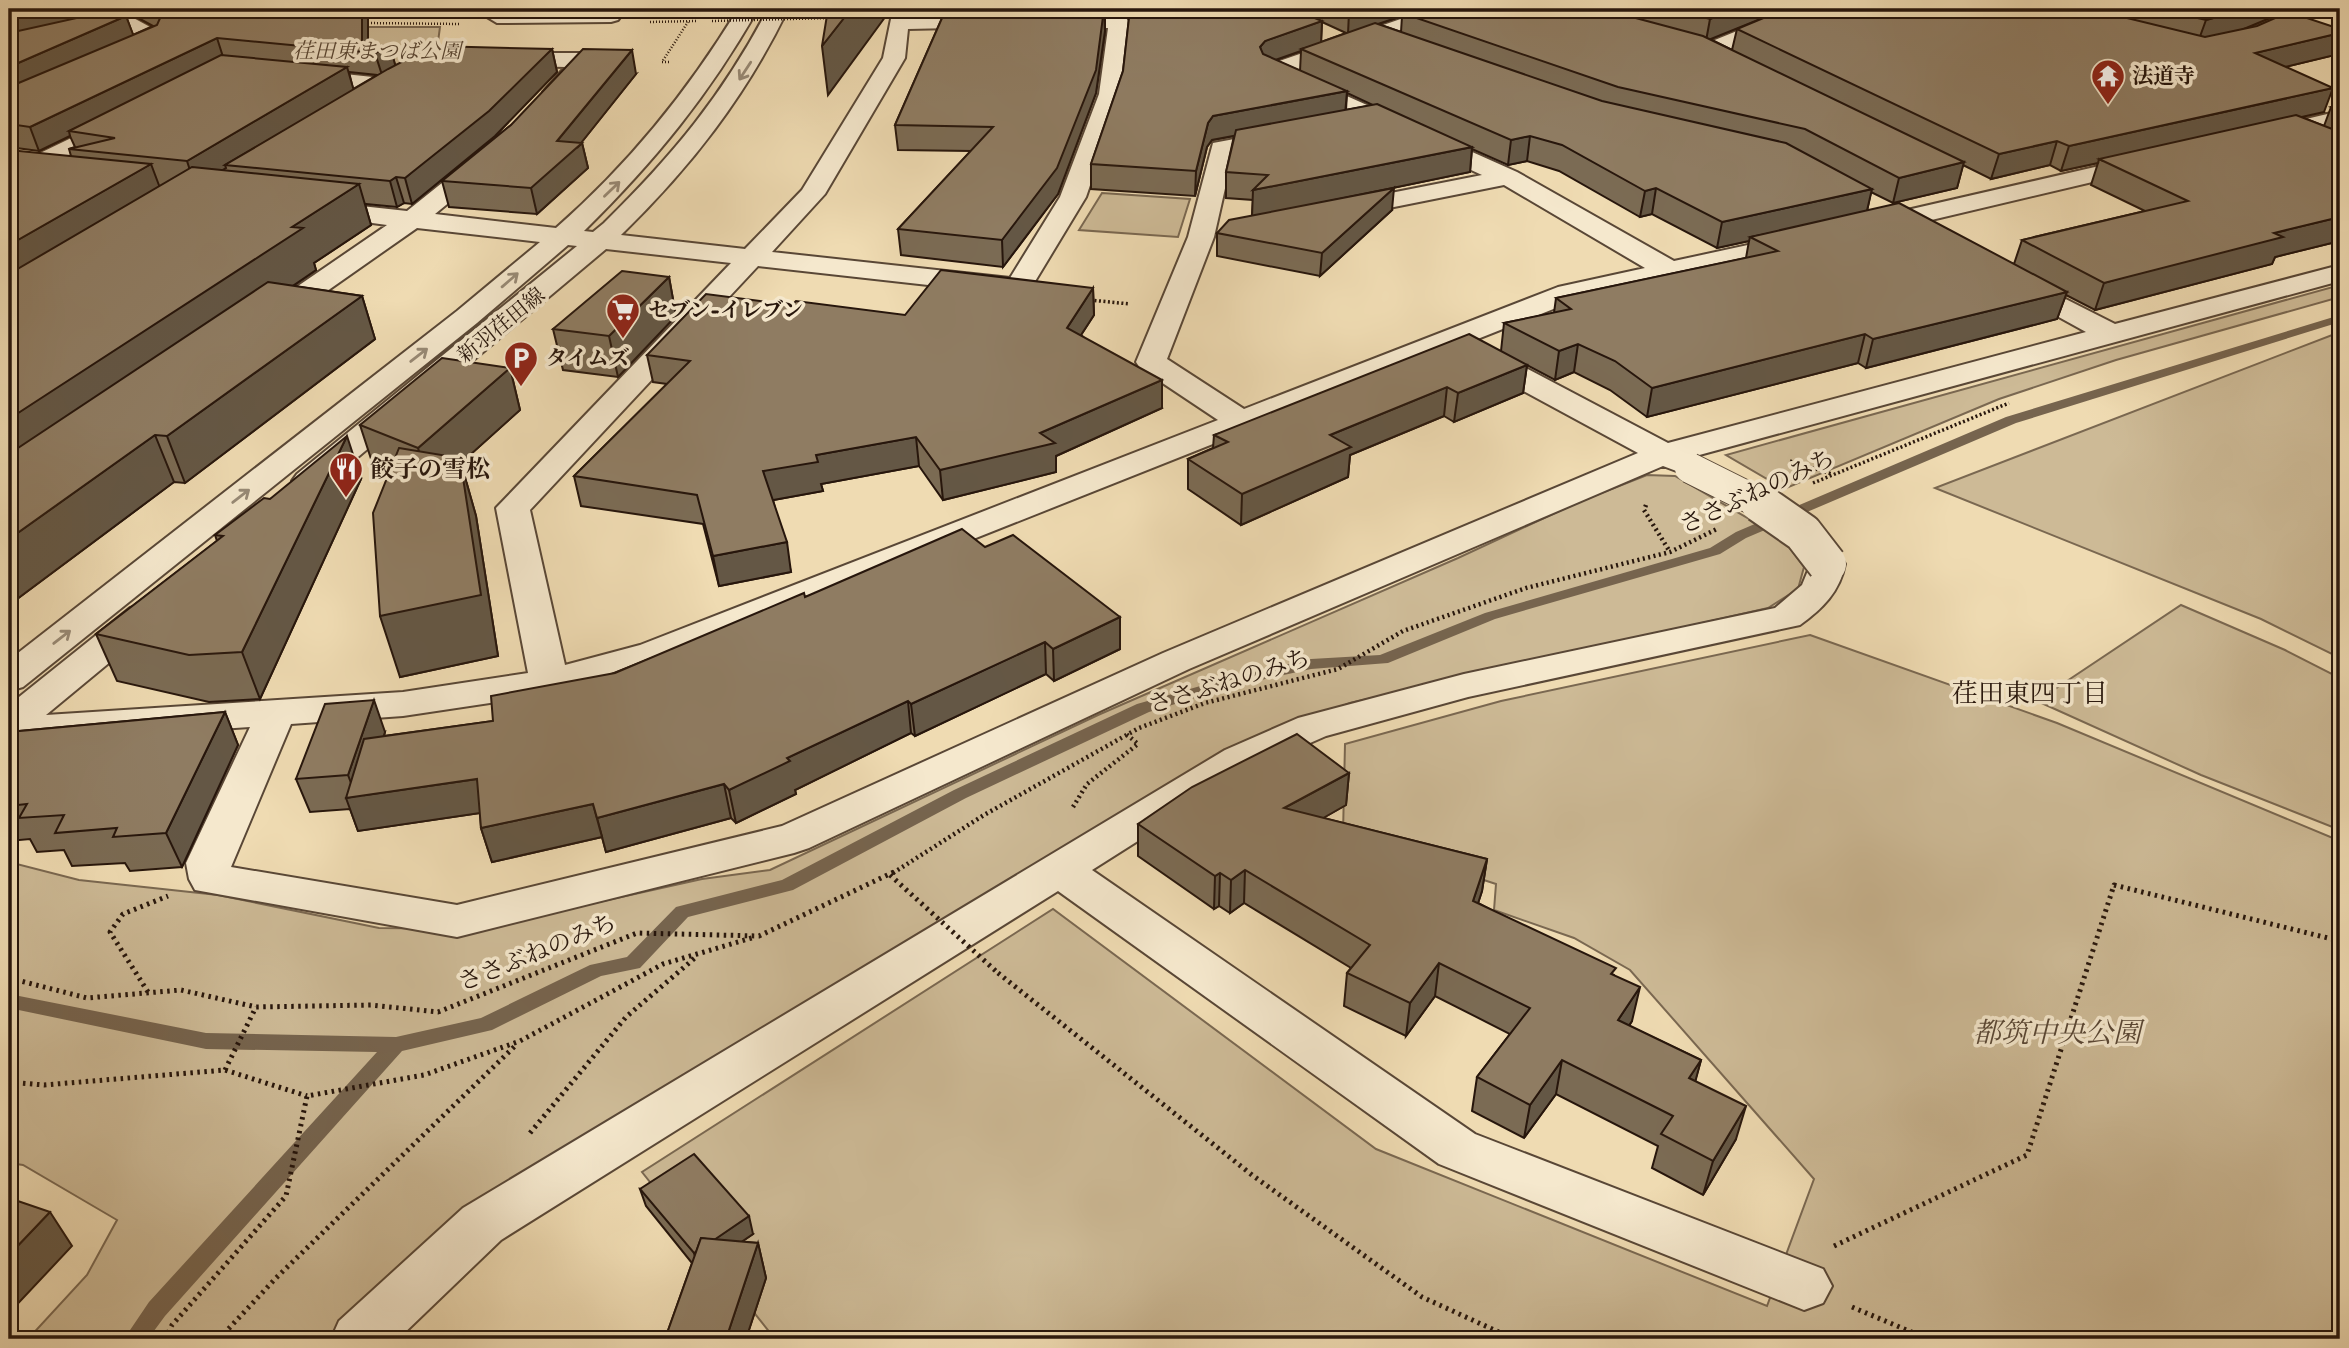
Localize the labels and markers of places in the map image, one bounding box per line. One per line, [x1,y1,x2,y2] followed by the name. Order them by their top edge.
[2089,57,2127,106] temple icon: 法道寺
[2132,64,2195,91] place label: 法道寺
[604,291,642,340] supermarket icon: セブン-イレブン
[648,298,803,325] place label: セブン-イレブン
[502,339,540,388] parking icon: タイムズ
[546,346,630,373] place label: タイムズ
[327,450,365,499] restaurant icon: 餃子の雪松
[370,455,490,486] place label: 餃子の雪松

